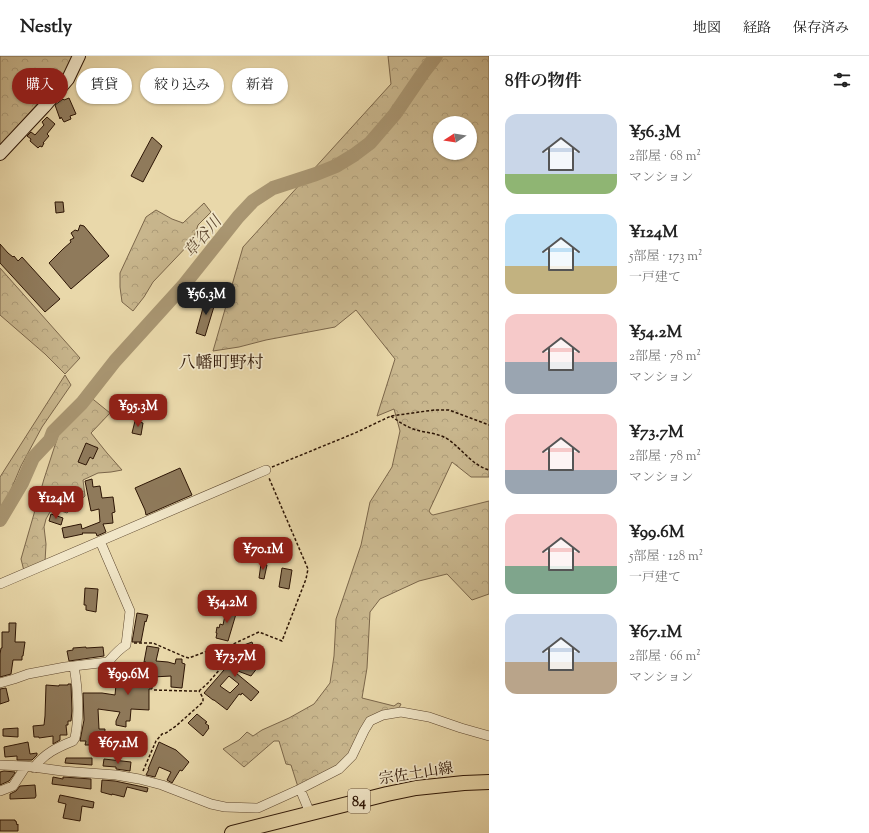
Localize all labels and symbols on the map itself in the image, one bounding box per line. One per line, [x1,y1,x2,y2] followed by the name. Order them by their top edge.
[433,116,477,160] north arrow
[180,210,229,263] water label: 草谷川
[173,282,239,316] pin: ¥56.3M
[179,352,264,376] district label: 八幡町野村
[105,394,171,428] pin: ¥95.3M
[28,486,84,520] pin: ¥124M
[230,537,296,571] pin: ¥70.1M
[194,590,260,624] pin: ¥54.2M
[202,644,268,678] pin: ¥73.7M
[95,662,161,696] pin: ¥99.6M
[85,731,151,765] pin: ¥67.1M
[378,758,455,791] street label: 宗佐土山線
[348,789,370,813] road number: 84

